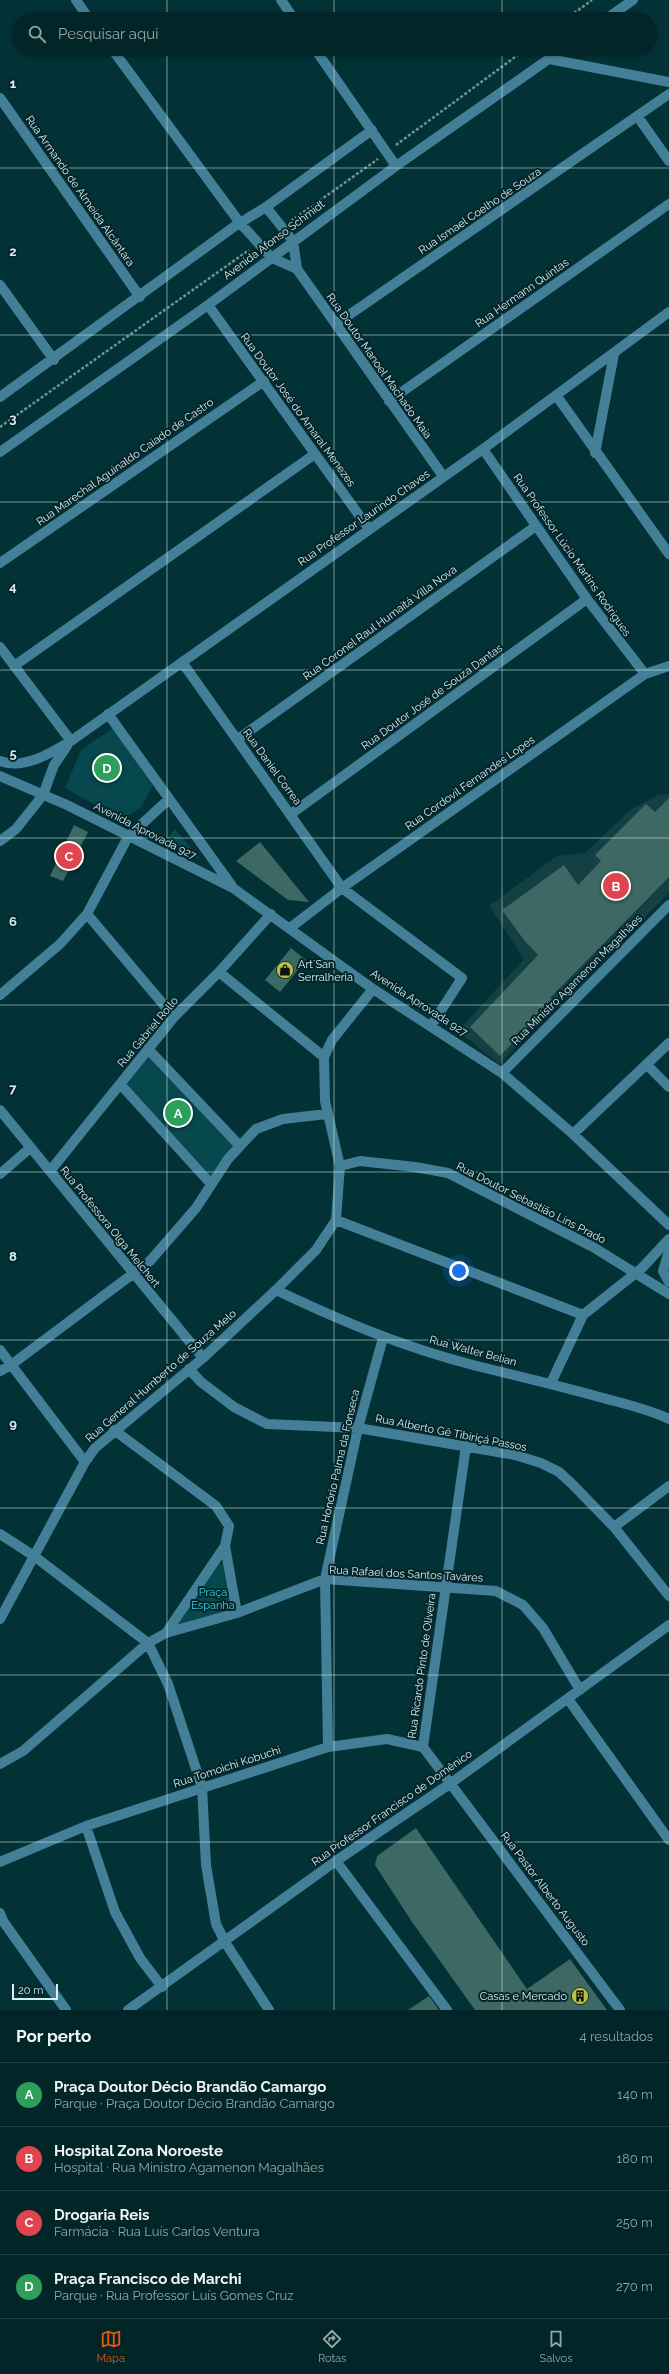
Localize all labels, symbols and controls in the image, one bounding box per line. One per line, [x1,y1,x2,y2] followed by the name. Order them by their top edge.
[12,12,657,56] search box
[26,23,48,45] icon: search
[58,25,158,43] text: Pesquisar aqui
[10,76,17,91] text: 1
[23,113,137,269] street label: Rua Armando de Almeida Alcântara
[416,165,544,257] street label: Rua Ismael Coelho de Souza
[221,197,328,282] street label: Avenida Afonso Schmidt
[9,244,17,259] text: 2
[473,256,571,330] street label: Rua Hermann Quintas
[324,291,434,441] street label: Rua Doutor Manoel Machado Maia
[238,331,358,489] street label: Rua Doutor José do Amaral Menezes
[34,395,216,529] street label: Rua Marechal Aguinaldo Caiado de Castro
[9,411,17,426] text: 3
[296,467,432,569] street label: Rua Professor Laurindo Chaves
[511,471,633,639] street label: Rua Professor Lúcio Martins Rodrigues
[301,563,459,683] street label: Rua Coronel Raul Humaitá Villa Nova
[9,579,17,594] text: 4
[359,641,505,753] street label: Rua Doutor José de Souza Dantas
[240,726,304,808] street label: Rua Daniel Correa
[403,733,537,833] street label: Rua Cordovil Fernandes Lopes
[9,746,17,761] text: 5
[94,753,120,783] pin: D
[92,800,198,862] street label: Avenida Aprovada 927
[56,841,82,871] pin: C
[603,871,629,901] pin: B
[509,912,645,1048] street label: Rua Ministro Agamenon Magalhães
[9,914,17,929] text: 6
[298,958,353,984] place label: Art´San Serralheria
[275,960,295,980] shop icon: Art´San Serralheria
[368,967,470,1039] street label: Avenida Aprovada 927
[115,994,181,1070] street label: Rua Gabriel Rollo
[9,1081,17,1096] text: 7
[165,1098,191,1128] pin: A
[454,1160,608,1247] street label: Rua Doutor Sebastião Lins Prado
[57,1164,163,1290] street label: Rua Professora Olga Melchert
[9,1249,17,1264] text: 8
[449,1261,469,1281] your location
[83,1307,239,1445] street label: Rua General Humberto de Souza Melo
[428,1333,518,1369] street label: Rua Walter Belian
[314,1388,362,1546] street label: Rua Honório Palma da Fonseca
[374,1412,528,1454] street label: Rua Alberto Gê Tibiriçá Passos
[9,1416,17,1431] text: 9
[329,1563,483,1585] street label: Rua Rafael dos Santos Taváres
[191,1586,235,1612] park label: Praça Espanha
[405,1593,439,1739] street label: Rua Ricardo Pinto de Oliveira
[172,1743,282,1791] street label: Rua Tomoichi Kobuchi
[309,1747,475,1869] street label: Rua Professor Francisco de Domênico
[498,1829,592,1949] street label: Rua Pastor Alberto Augusto
[12,1982,58,2001] scale bar
[18,1984,43,1997] text: 20 m
[570,1986,590,2006] building icon: Casas e Mercado
[480,1990,567,2003] place label: Casas e Mercado
[16,2026,91,2046] text: Por perto
[580,2029,653,2044] text: 4 resultados
[54,2078,326,2096] text: Praça Doutor Décio Brandão Camargo
[25,2087,33,2102] text: A
[617,2087,653,2102] text: 140 m
[54,2096,335,2111] text: Parque · Praça Doutor Décio Brandão Camargo
[54,2142,223,2160] text: Hospital Zona Noroeste
[25,2151,33,2166] text: B
[617,2151,653,2166] text: 180 m
[54,2160,324,2175] text: Hospital · Rua Ministro Agamenon Magalhães
[54,2206,149,2224] text: Drogaria Reis
[25,2215,33,2230] text: C
[616,2215,653,2230] text: 250 m
[54,2224,260,2239] text: Farmácia · Rua Luís Carlos Ventura
[54,2270,242,2288] text: Praça Francisco de Marchi
[24,2279,34,2294] text: D
[616,2279,653,2294] text: 270 m
[54,2288,294,2303] text: Parque · Rua Professor Luís Gomes Cruz
[97,2328,125,2365] tab: Mapa
[318,2328,346,2365] tab: Rotas
[539,2328,572,2365] tab: Salvos

